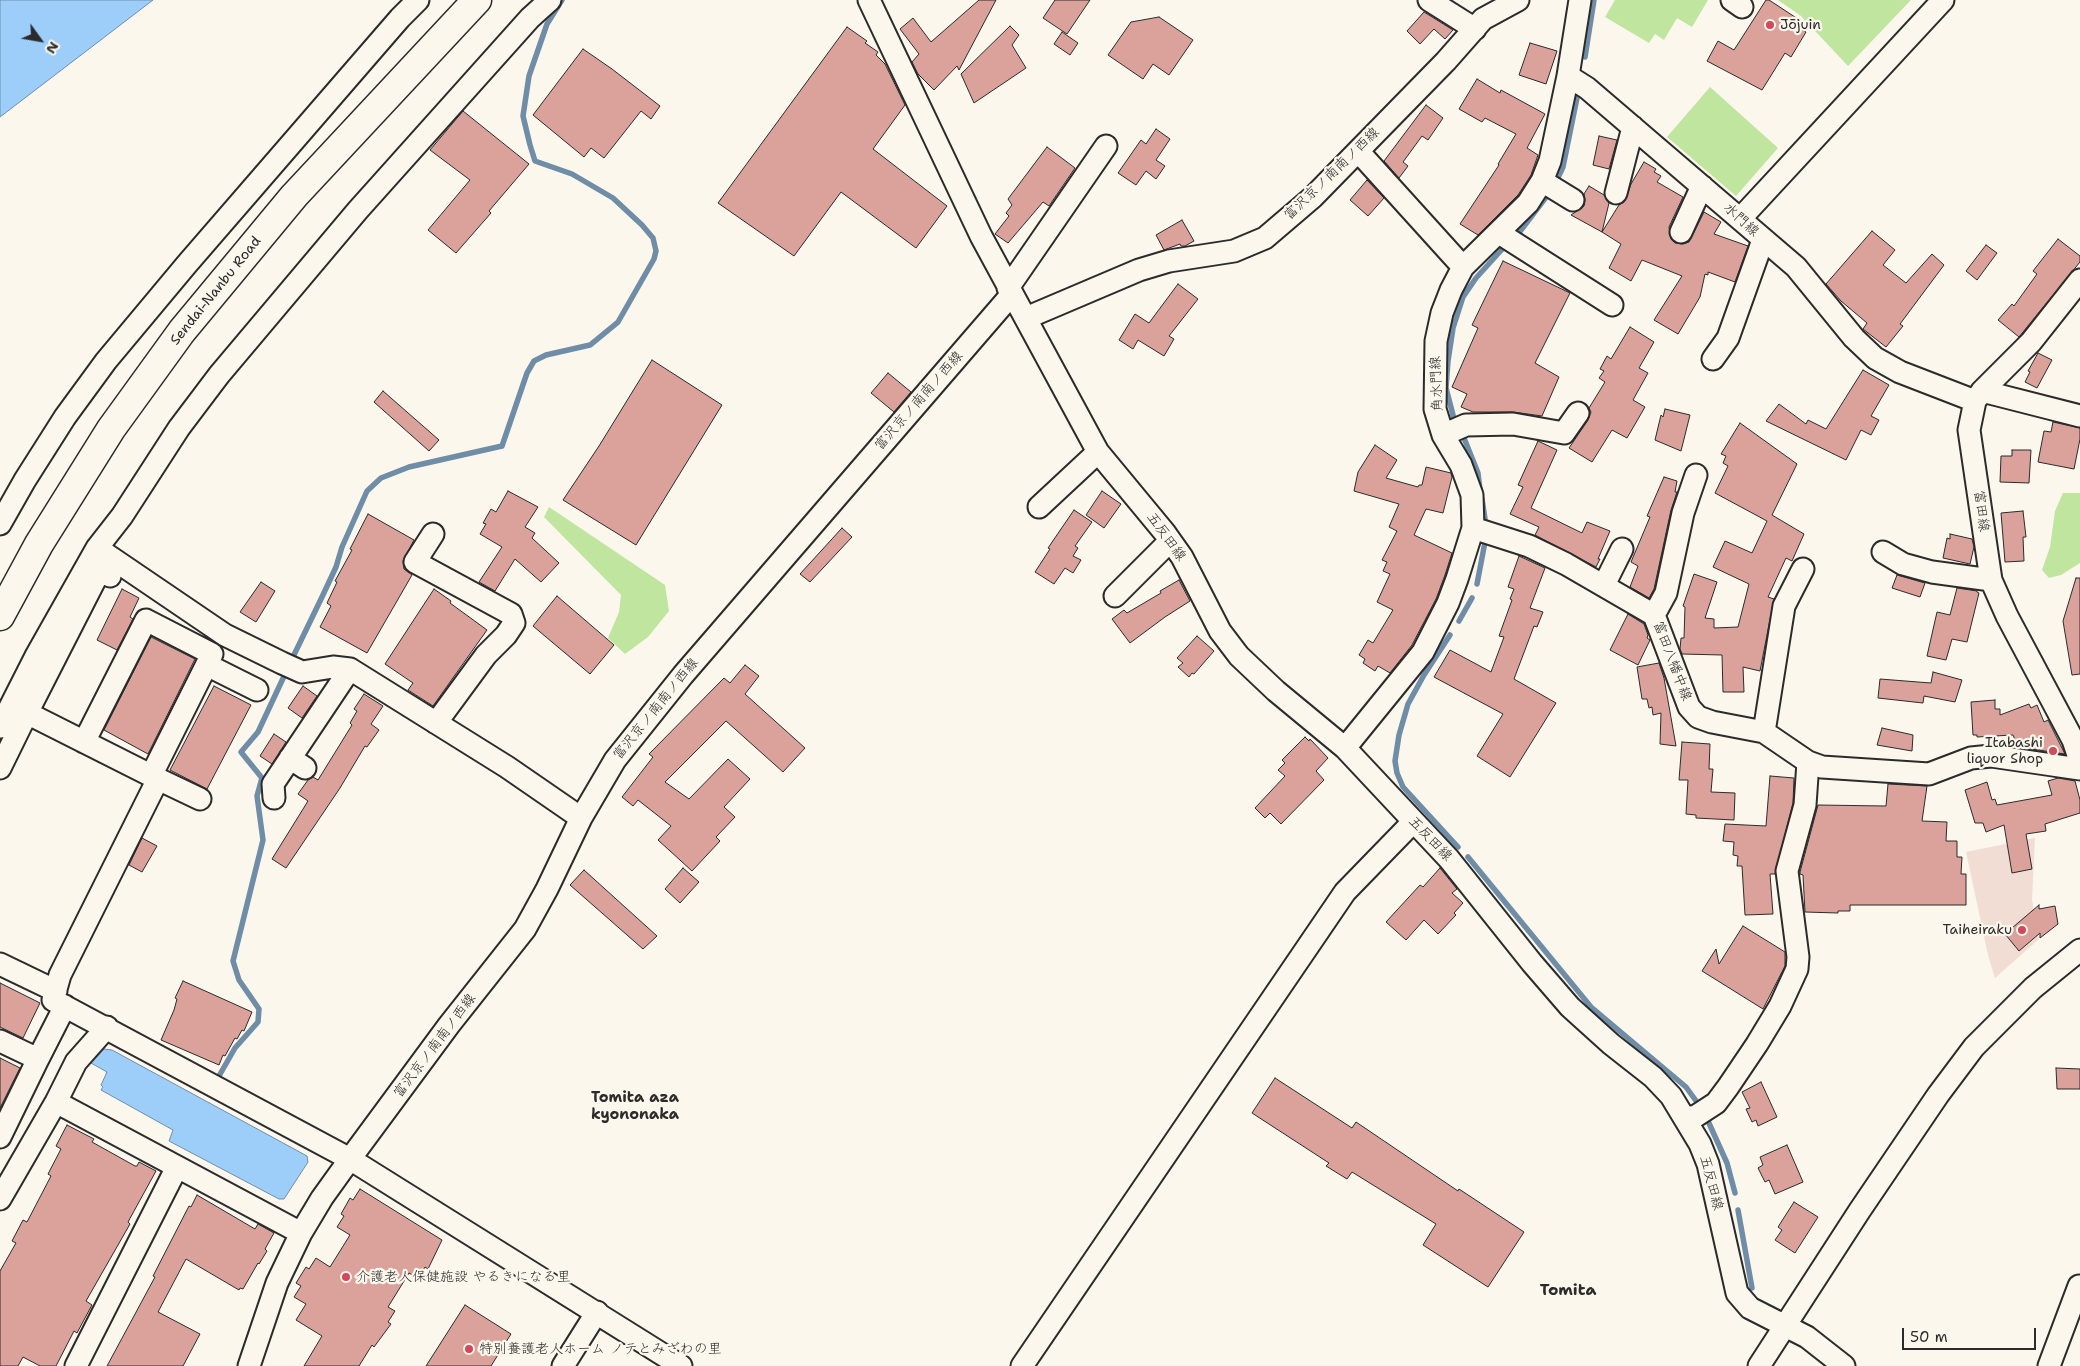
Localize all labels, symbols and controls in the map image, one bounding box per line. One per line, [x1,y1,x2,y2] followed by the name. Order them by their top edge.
[15,15,65,65] north arrow
[1780,17,1821,33] place label: Jōjuin
[1764,19,1776,31] marker: Jōjuin
[42,38,63,57] text: N
[1281,124,1383,224] street label: 富沢京ノ南南ノ西線
[1720,200,1762,240] street label: 水門線
[167,233,265,349] street label: Sendai-Nanbu Road
[871,348,967,454] street label: 富沢京ノ南南ノ西線
[1427,356,1447,412] street label: 角水門線
[1970,489,1992,533] street label: 富田線
[1143,509,1189,565] street label: 五反田線
[1649,619,1695,703] street label: 富田八幡中線
[610,655,702,763] street label: 富沢京ノ南南ノ西線
[1967,735,2043,768] place label: Itabashi liquor Shop
[2047,745,2059,757] marker: Itabashi liquor Shop
[1405,813,1455,865] street label: 五反田線
[1943,922,2012,938] place label: Taiheiraku
[2016,924,2028,936] marker: Taiheiraku
[390,991,480,1101] street label: 富沢京ノ南南ノ西線
[591,1089,679,1124] district label: Tomita aza kyononaka
[1696,1154,1726,1212] street label: 五反田線
[356,1269,571,1285] place label: 介護老人保健施設 やるきになる里
[340,1271,352,1283] marker: 介護老人保健施設 やるきになる里
[1540,1281,1596,1301] district label: Tomita
[1905,1318,2039,1350] scale bar
[1910,1327,1948,1347] text: 50 m
[479,1341,722,1357] place label: 特別養護老人ホーム ノテとみざわの里
[463,1343,475,1355] marker: 特別養護老人ホーム ノテとみざわの里

